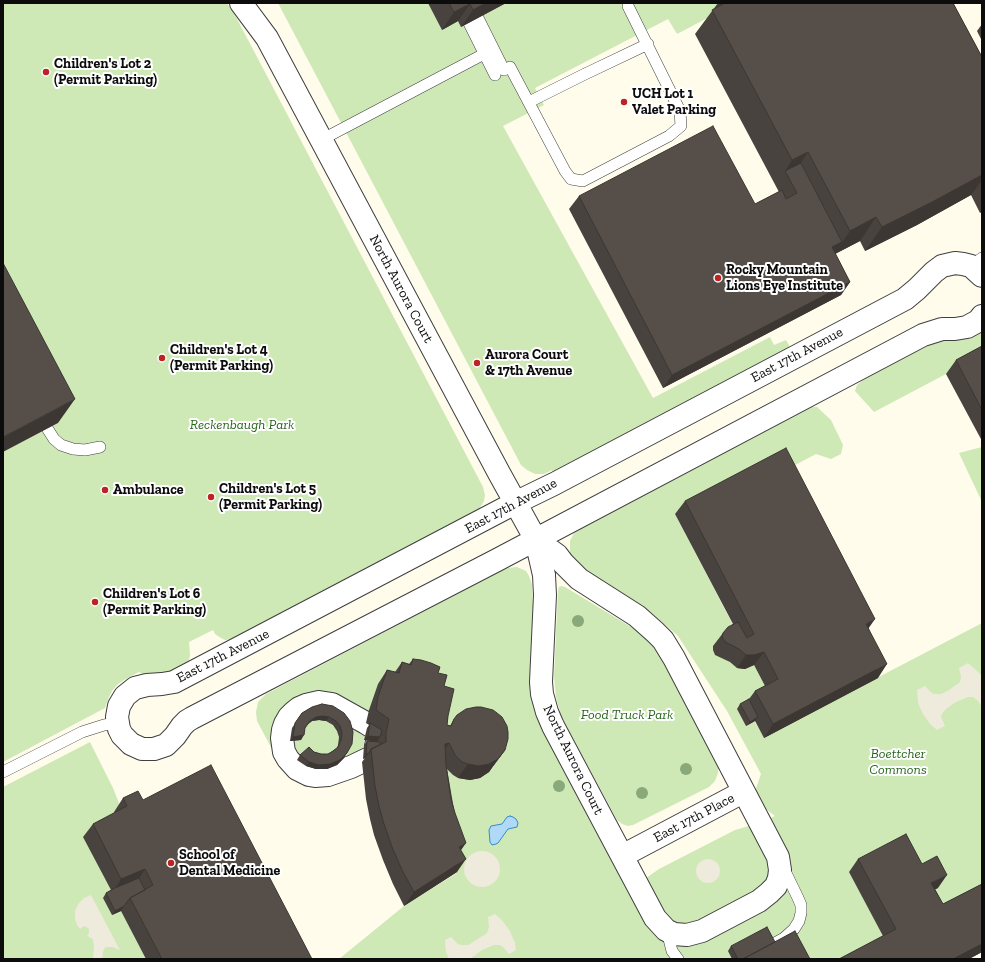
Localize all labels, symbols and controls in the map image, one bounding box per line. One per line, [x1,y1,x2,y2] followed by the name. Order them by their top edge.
[54,56,157,88] place label: Children's Lot 2 (Permit Parking)
[41,67,51,77] marker: Children's Lot 2 (Permit Parking)
[632,86,716,118] place label: UCH Lot 1 Valet Parking
[619,97,629,107] marker: UCH Lot 1 Valet Parking
[365,232,437,346] street label: North Aurora Court
[726,262,843,294] place label: Rocky Mountain Lions Eye Institute
[713,273,723,283] marker: Rocky Mountain Lions Eye Institute
[748,324,846,386] street label: East 17th Avenue
[170,342,273,374] place label: Children's Lot 4 (Permit Parking)
[485,347,572,380] place label: Aurora Court & 17th Avenue
[157,353,167,363] marker: Children's Lot 4 (Permit Parking)
[472,358,482,368] marker: Aurora Court & 17th Avenue
[190,417,294,433] park label: Reckenbaugh Park
[462,475,560,537] street label: East 17th Avenue
[219,481,322,514] place label: Children's Lot 5 (Permit Parking)
[113,482,184,498] place label: Ambulance
[100,485,110,495] marker: Ambulance
[206,492,216,502] marker: Children's Lot 5 (Permit Parking)
[103,586,206,618] place label: Children's Lot 6 (Permit Parking)
[90,597,100,607] marker: Children's Lot 6 (Permit Parking)
[174,625,272,687] street label: East 17th Avenue
[539,702,607,818] street label: North Aurora Court
[581,707,673,723] park label: Food Truck Park
[869,746,927,778] park label: Boettcher Commons
[651,790,737,846] street label: East 17th Place
[179,847,280,880] place label: School of Dental Medicine
[166,858,176,868] marker: School of Dental Medicine

